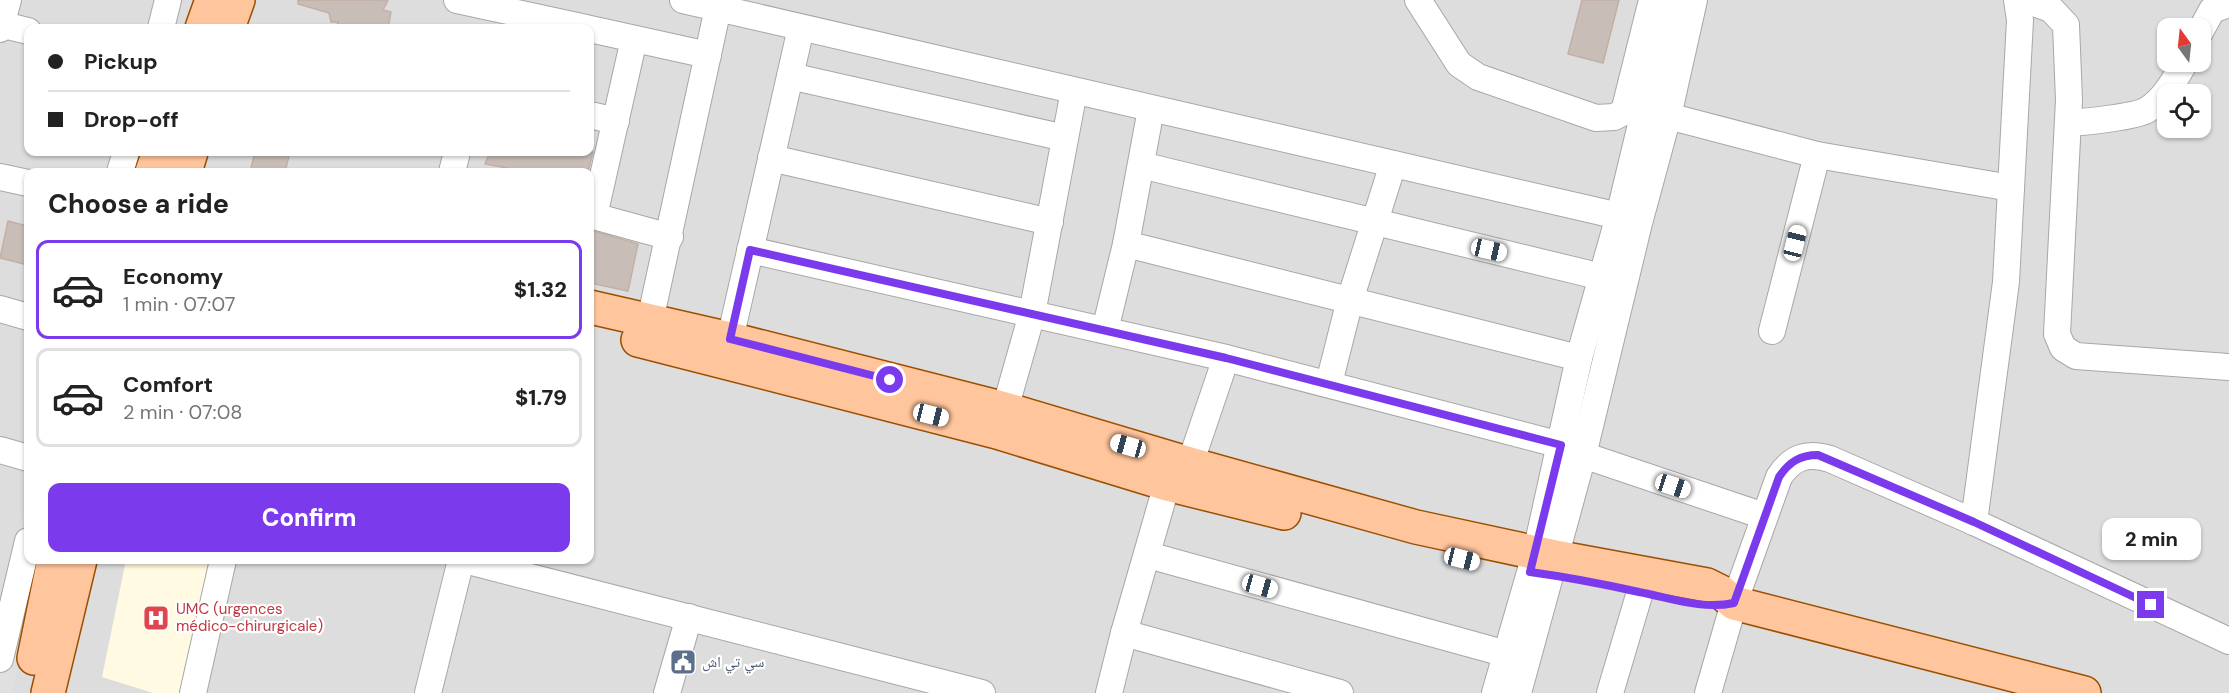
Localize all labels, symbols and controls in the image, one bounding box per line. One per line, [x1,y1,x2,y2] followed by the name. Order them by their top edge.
[2157,18,2211,72] north arrow
[2157,18,2211,138] map controls
[84,47,158,76] text: Pickup
[2157,84,2211,138] button: locate
[84,105,179,134] text: Drop-off
[48,186,229,221] text: Choose a ride
[1782,223,1808,263] car
[1469,237,1509,263] car
[123,262,223,291] text: Economy
[51,263,105,317] icon: car
[514,275,567,304] text: $1.32
[123,291,235,317] text: 1 min · 07:07
[876,366,903,393] route start
[123,370,213,399] text: Comfort
[51,371,105,425] icon: car
[515,383,567,412] text: $1.79
[123,399,243,425] text: 2 min · 07:08
[911,402,951,428] car
[1108,432,1148,460] car
[1653,472,1693,500] car
[48,483,570,552] button: Confirm
[2102,518,2200,560] callout: 2 min
[2125,526,2178,552] text: 2 min
[1442,546,1482,572] car
[1240,572,1280,600] car
[2137,591,2164,618] route end
[176,599,323,636] place label: UMC (urgences médico-chirurgicale)
[141,603,171,633] hospital icon: UMC (urgences médico-chirurgicale)
[668,647,698,677] public building icon: سي تي اش
[702,652,765,674] place label: سي تي اش

